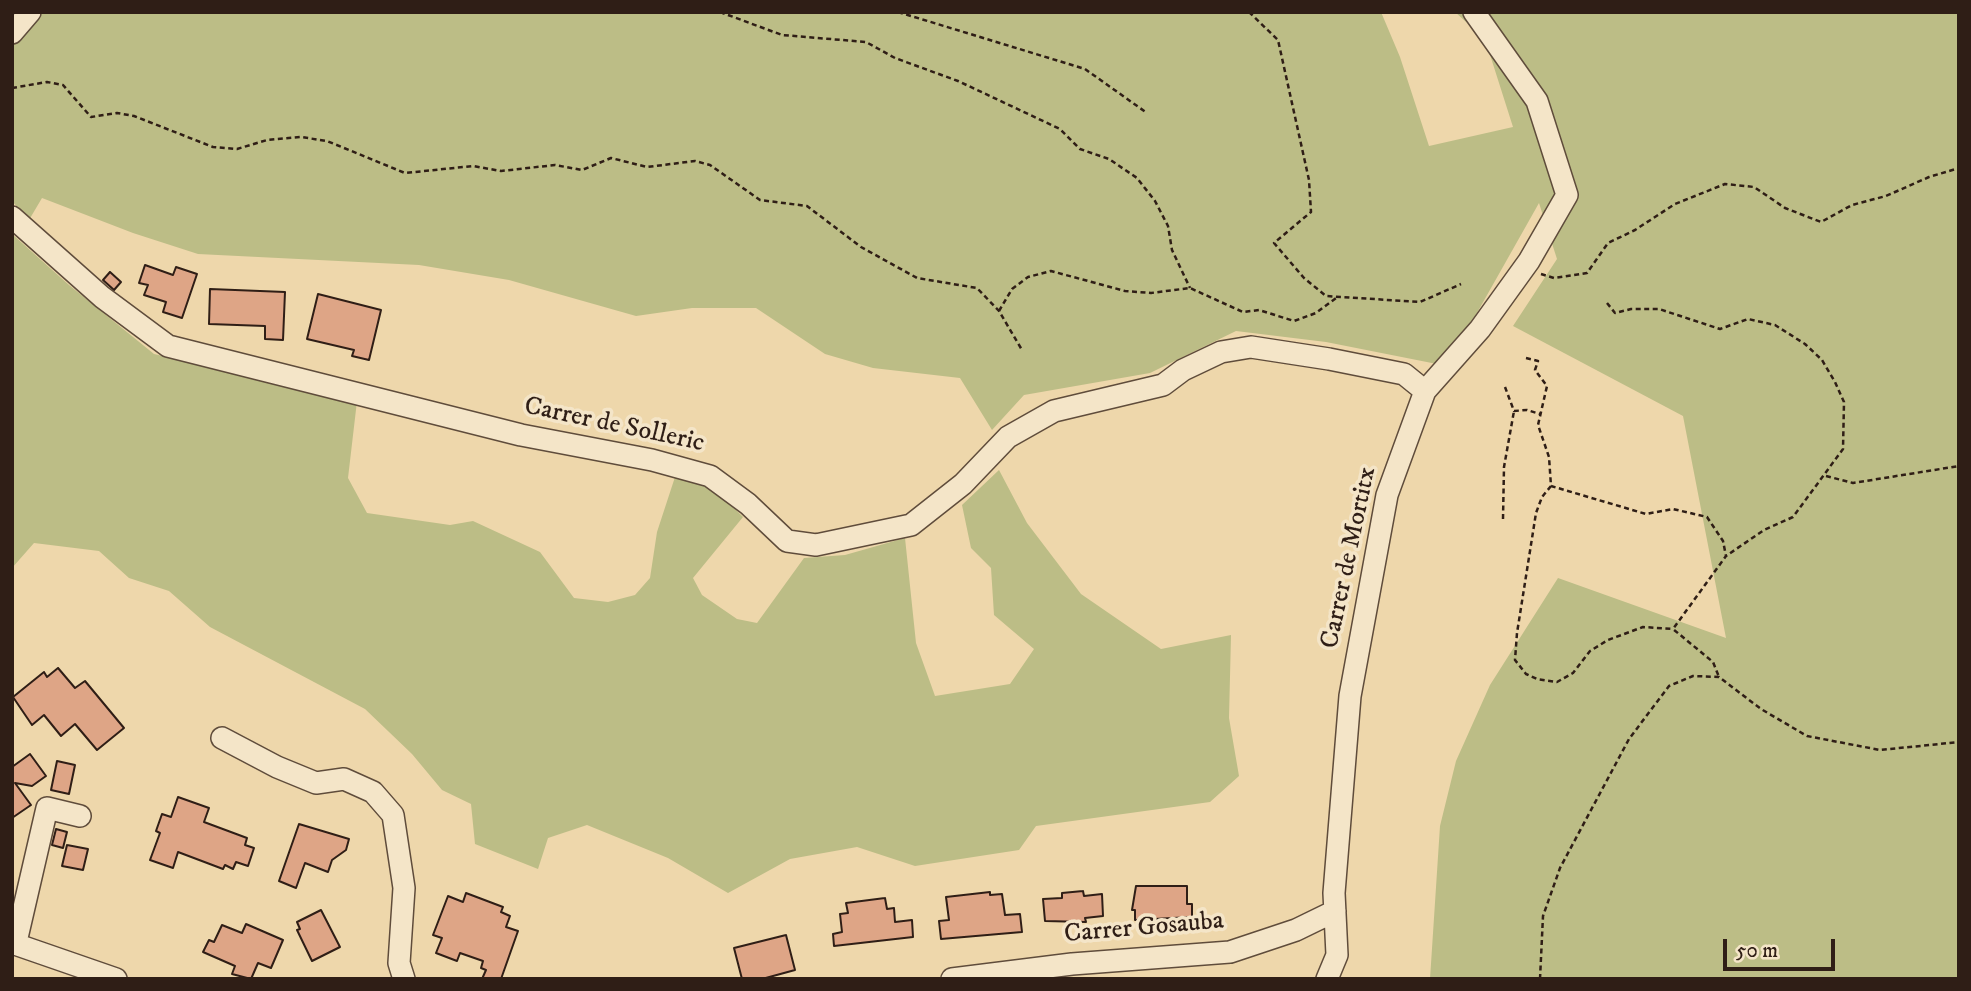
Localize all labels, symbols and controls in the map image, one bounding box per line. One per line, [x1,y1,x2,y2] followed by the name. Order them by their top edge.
[521,392,707,460] street label: Carrer de Solleric
[1316,464,1384,652] street label: Carrer de Mortitx
[1063,906,1225,952] street label: Carrer Gosauba
[1726,925,1838,969] scale bar
[1736,938,1778,964] text: 50 m

